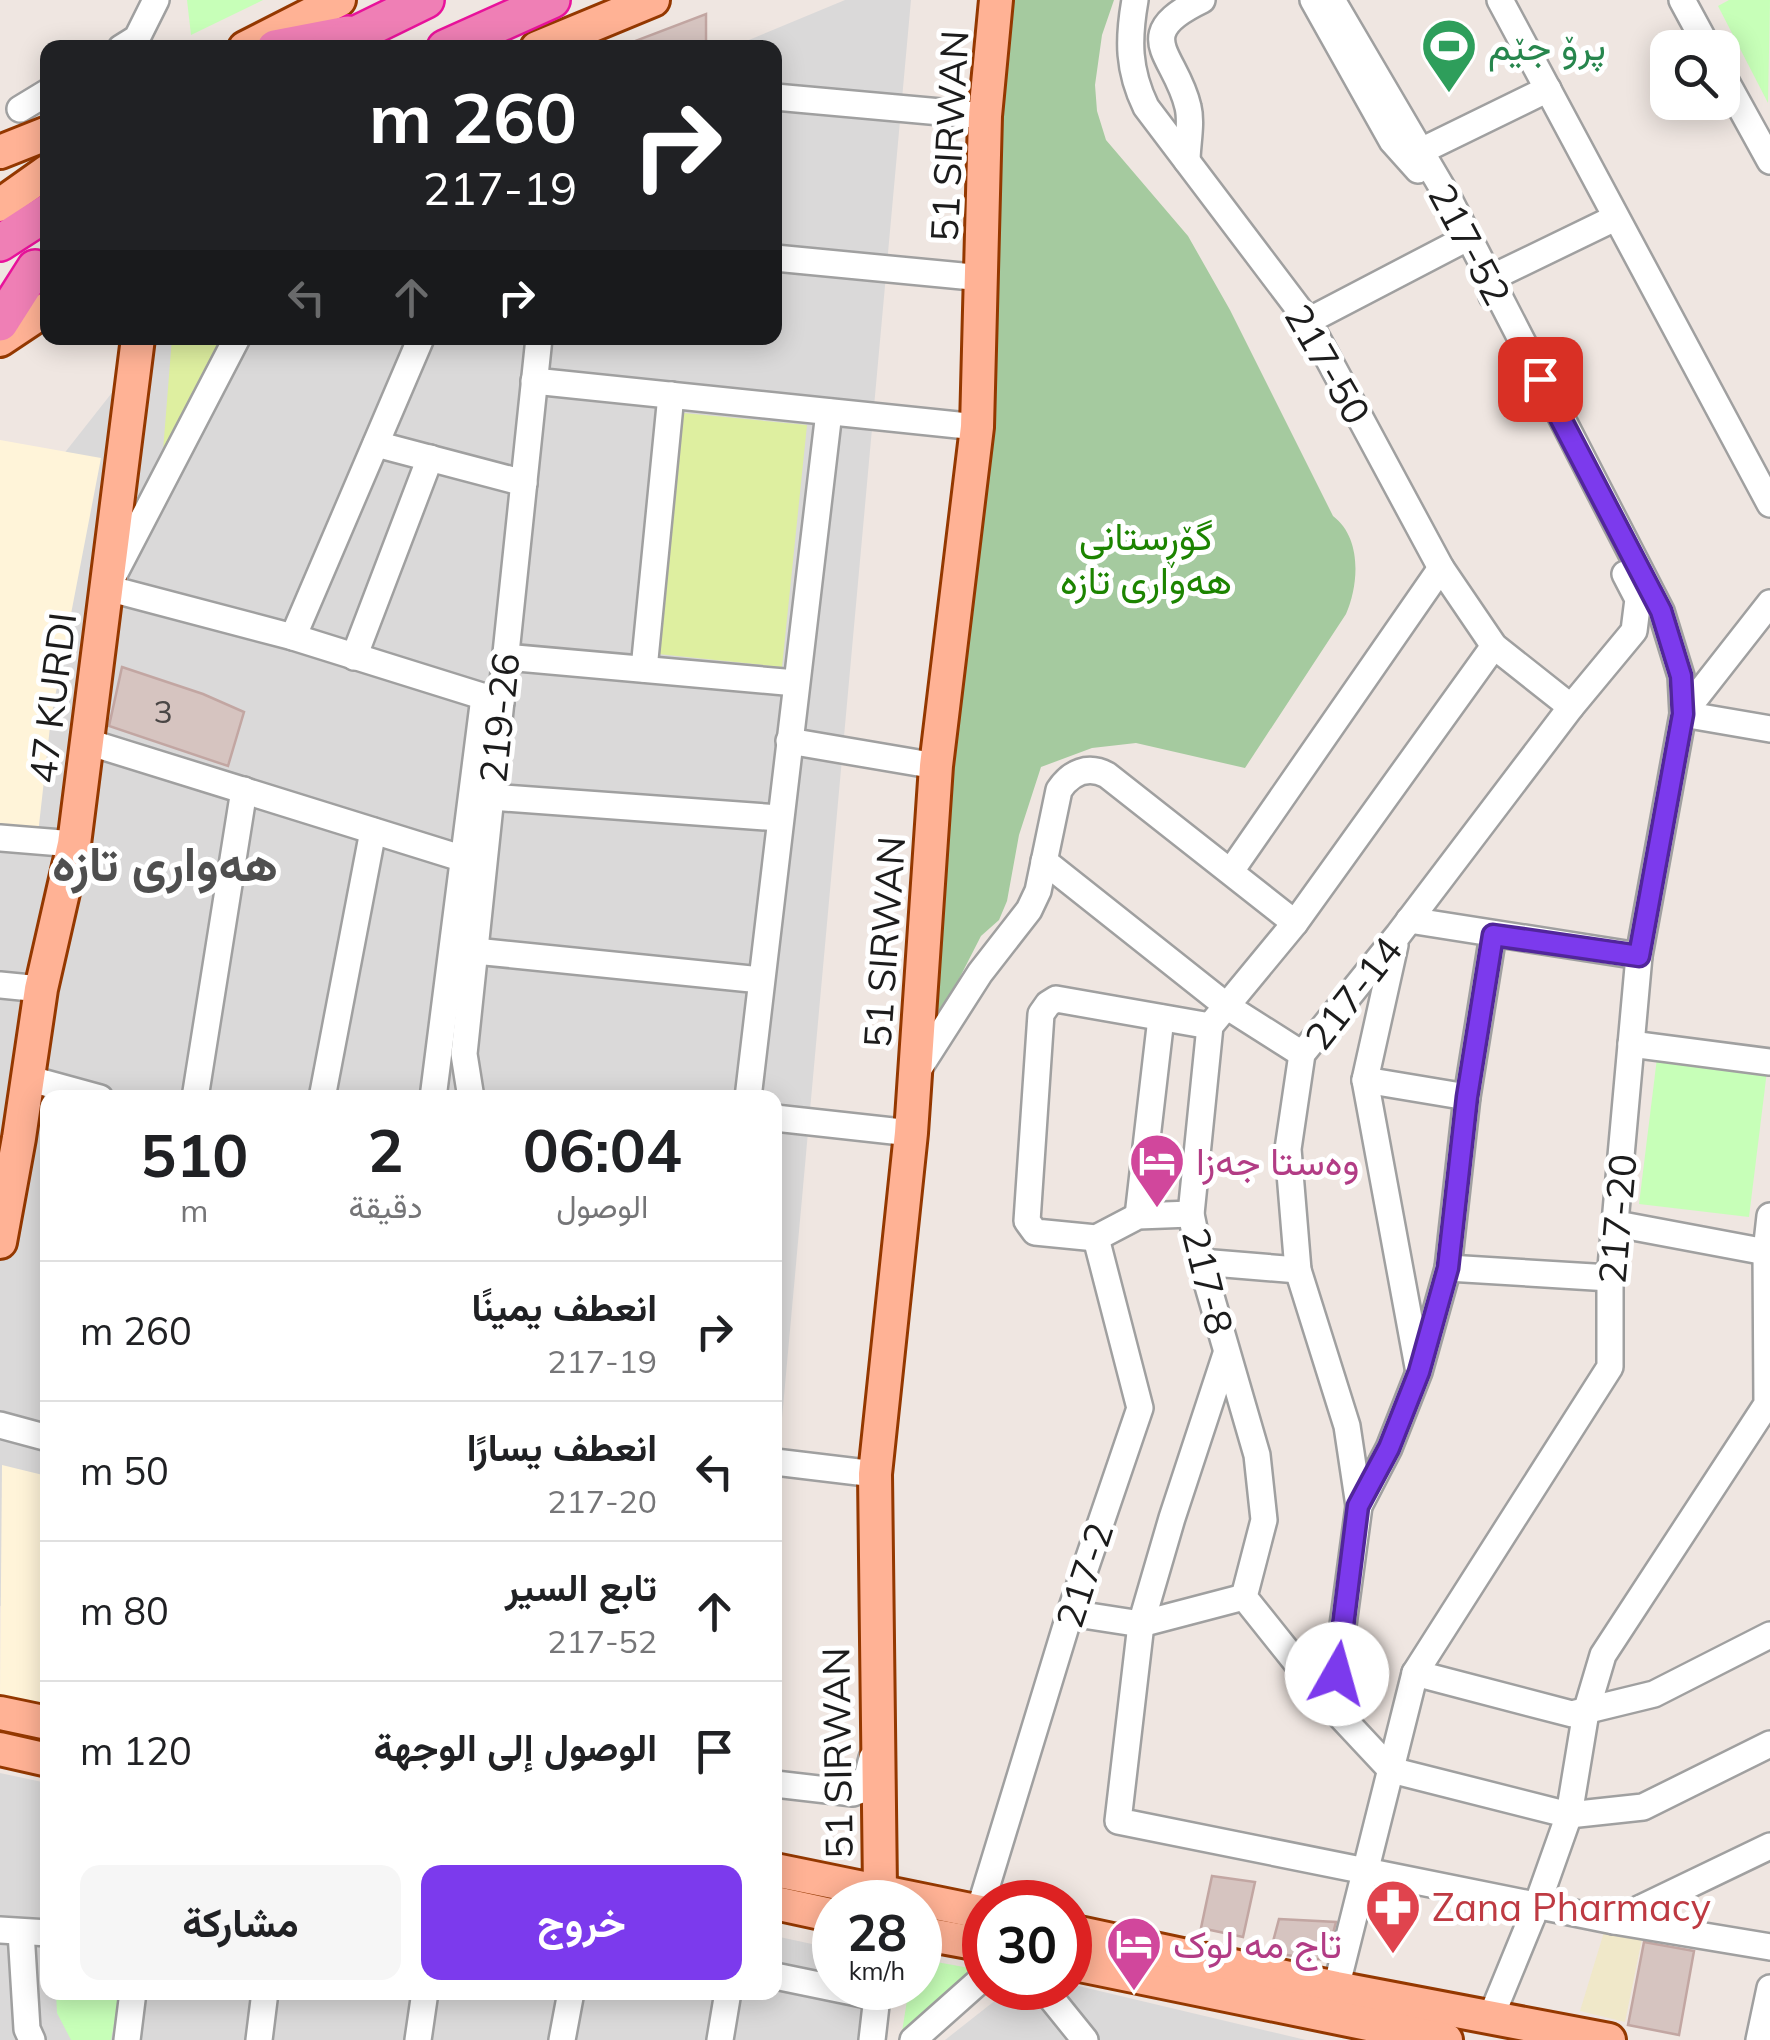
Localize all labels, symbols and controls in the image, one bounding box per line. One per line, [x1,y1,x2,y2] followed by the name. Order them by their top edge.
[1419,16,1479,95] sports icon: پرۆ جێم
[1488,22,1606,73] place label: پرۆ جێم
[920,29,978,243] street label: 51 SIRWAN
[1650,30,1740,120] map controls
[1650,30,1740,120] button: search
[369,73,577,161] text: 260 m
[612,80,742,210] icon: right
[423,160,577,216] text: 217-19
[1418,175,1522,313] street label: 217-52
[279,270,334,325] icon: left
[384,270,439,325] icon: ahead
[489,270,544,325] icon: right
[1275,296,1381,432] street label: 217-50
[1498,337,1583,422] pin
[1513,352,1568,407] icon: arrive
[1060,512,1232,604] park label: گۆڕستانی هەواری تازە
[18,610,86,786] street label: 47 KURDI
[468,651,530,785] street label: 219-26
[153,691,173,731] house number: 3
[52,833,278,894] district label: هەواری تازە
[853,835,915,1049] street label: 51 SIRWAN
[1294,927,1412,1059] street label: 217-14
[368,1112,404,1187] text: 2
[523,1112,682,1187] text: 06:04
[140,1117,248,1192] text: 510
[1127,1131,1187,1210] hotel icon: وەستا جەزا
[1196,1137,1359,1185] place label: وەستا جەزا
[1587,1152,1647,1286] street label: 217-20
[349,1186,423,1226] text: دقيقة
[556,1186,648,1226] text: الوصول
[180,1190,208,1230] text: m
[1172,1223,1244,1339] street label: 217-8
[471,1283,657,1331] text: انعطف يمينًا
[687,1304,742,1359] icon: right
[80,1307,192,1355] text: 260 m
[547,1341,657,1381] text: 217-19
[467,1423,657,1471] text: انعطف يسارًا
[687,1444,742,1499] icon: left
[80,1447,169,1495] text: 50 m
[547,1481,657,1521] text: 217-20
[1045,1516,1123,1634] street label: 217-2
[505,1563,657,1611] text: تابع السير
[687,1584,742,1639] icon: ahead
[80,1587,169,1635] text: 80 m
[547,1621,657,1661] text: 217-52
[1285,1622,1389,1726] position arrow
[811,1647,863,1859] street label: 51 SIRWAN
[373,1723,657,1771] text: الوصول إلى الوجهة
[687,1724,742,1779] icon: arrive
[80,1727,192,1775] text: 120 m
[80,1865,401,1980] button: مشاركة
[421,1865,742,1980] button: خروج
[1363,1877,1423,1956] pharmacy icon: Zana Pharmacy
[962,1880,1092,2010] speed limit sign: 30
[1432,1883,1711,1931] place label: Zana Pharmacy
[847,1901,907,1964] text: 28
[1104,1914,1164,1993] hotel icon: تاج مه لوک
[1173,1920,1342,1971] place label: تاج مه لوک
[849,1955,905,1986] text: km/h

